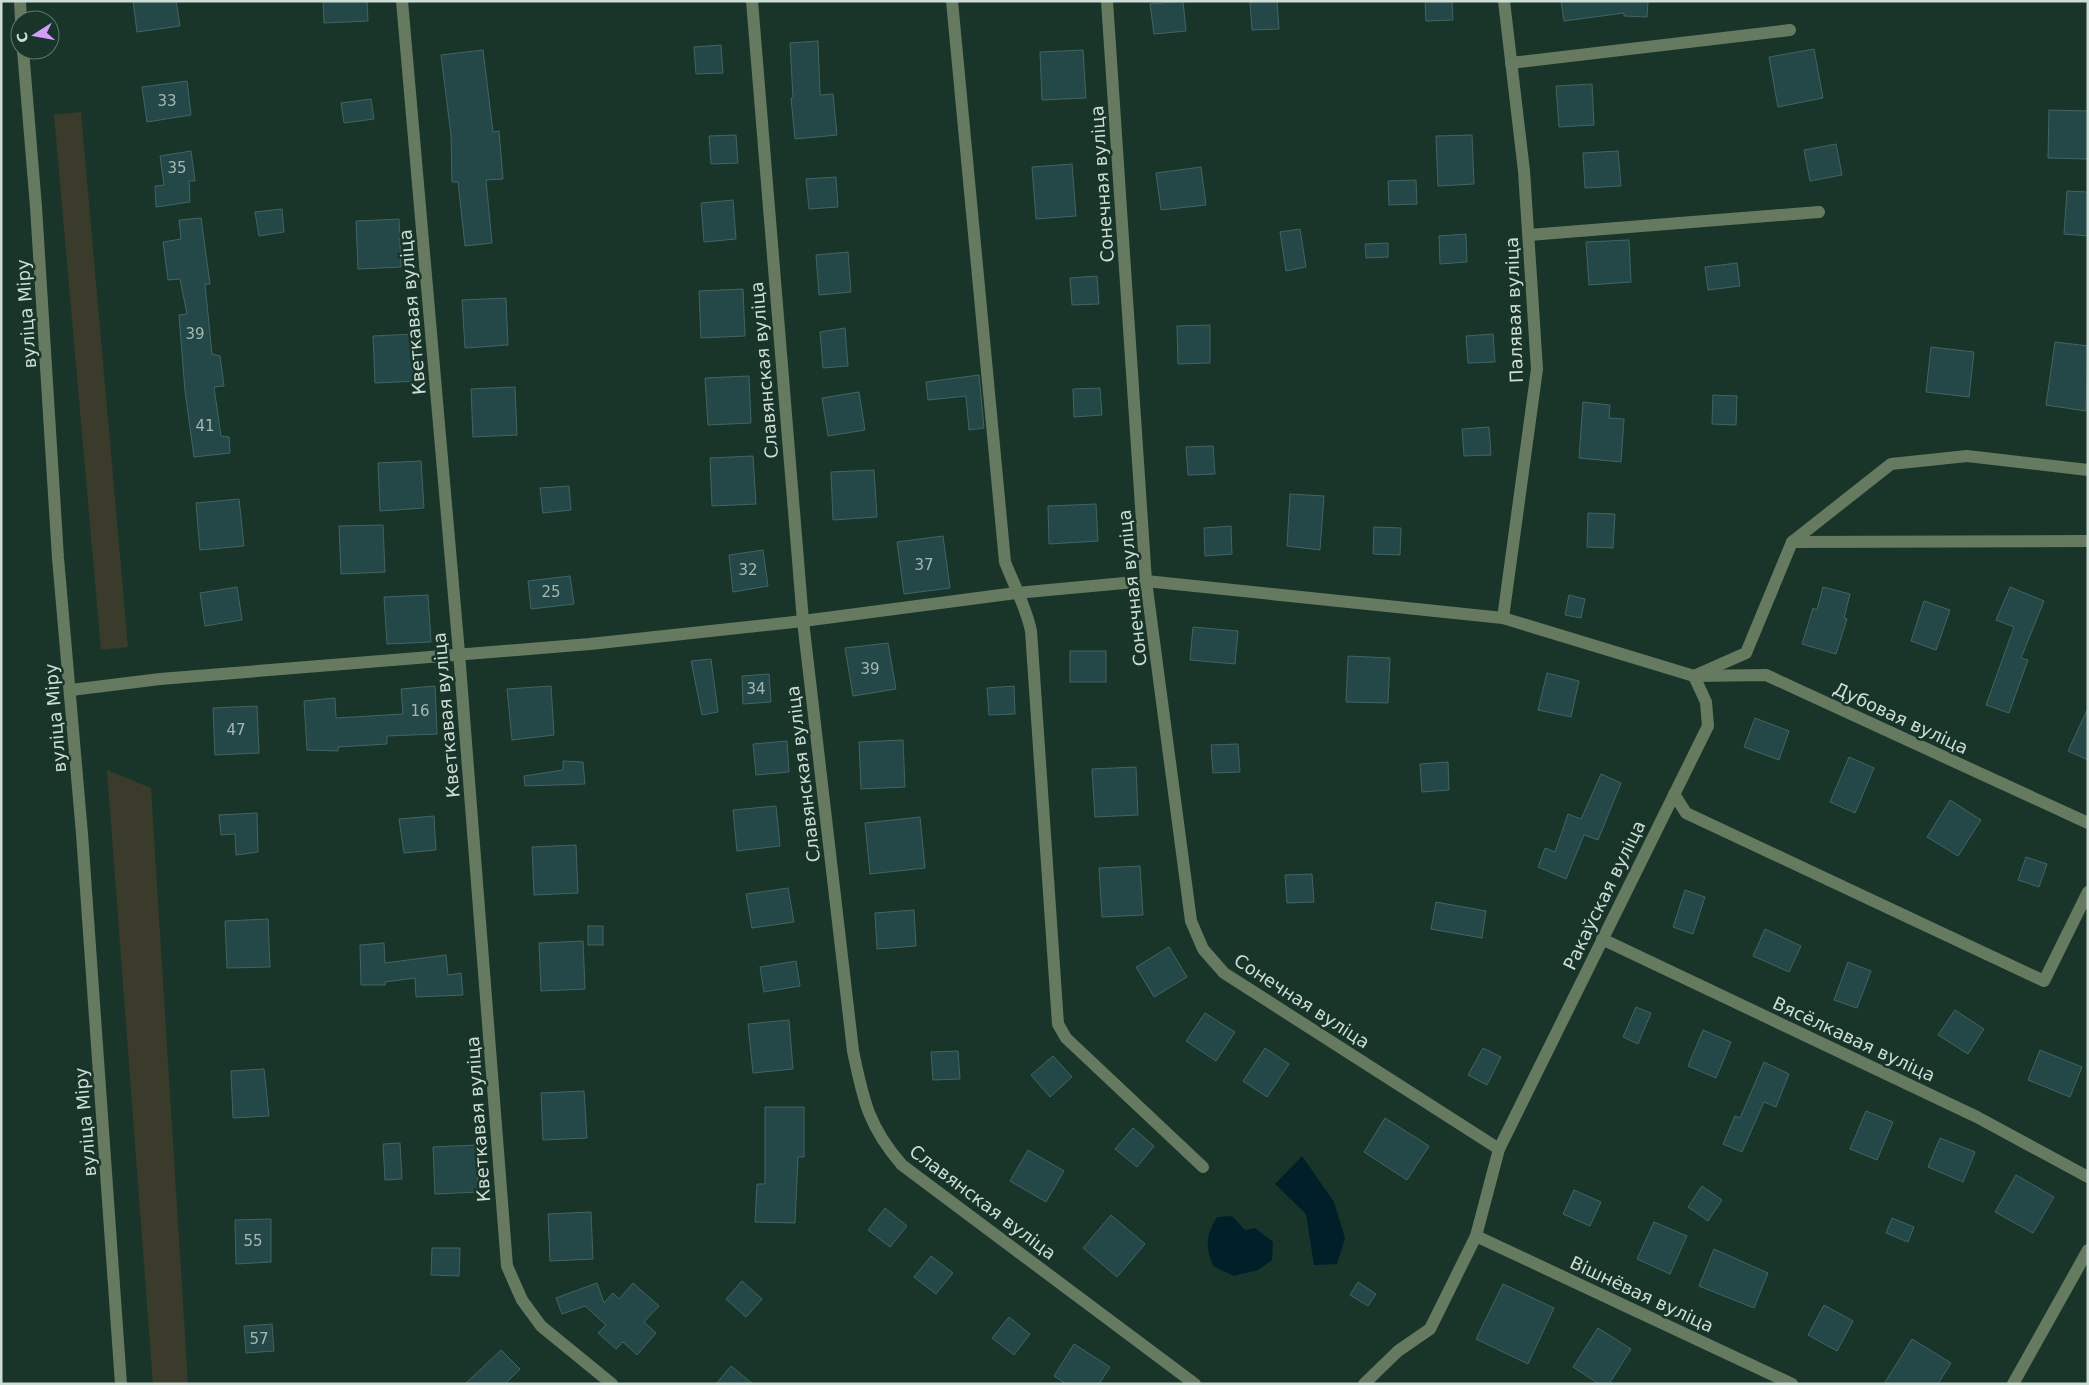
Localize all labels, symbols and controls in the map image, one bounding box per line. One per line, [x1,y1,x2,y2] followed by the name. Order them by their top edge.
[10,10,60,60] north arrow
[13,31,31,44] text: С
[157,92,177,110] house number: 33
[1086,105,1118,263] street label: Сонечная вуліца
[167,159,187,177] house number: 35
[394,228,430,396] street label: Кветкавая вуліца
[1501,237,1527,383] street label: Палявая вуліца
[12,258,40,369] street label: вуліца Міру
[746,281,782,459] street label: Славянская вуліца
[185,325,205,343] house number: 39
[195,417,215,435] house number: 41
[1113,509,1151,667] street label: Сонечная вуліца
[914,556,934,574] house number: 37
[738,561,758,579] house number: 32
[541,583,561,601] house number: 25
[428,631,464,799] street label: Кветкавая вуліца
[860,660,880,678] house number: 39
[40,662,70,773] street label: вуліца Міру
[1830,678,1972,758] street label: Дубовая вуліца
[746,680,766,698] house number: 34
[782,685,824,863] street label: Славянская вуліца
[410,702,430,720] house number: 16
[226,721,246,739] house number: 47
[1559,817,1649,973] street label: Ракаўская вуліца
[1230,949,1374,1053] street label: Сонечная вуліца
[1769,992,1939,1086] street label: Вясёлкавая вуліца
[462,1035,494,1203] street label: Кветкавая вуліца
[70,1066,100,1177] street label: вуліца Міру
[906,1140,1060,1264] street label: Славянская вуліца
[243,1232,263,1250] house number: 55
[1567,1252,1717,1336] street label: Вішнёвая вуліца
[249,1330,269,1348] house number: 57

